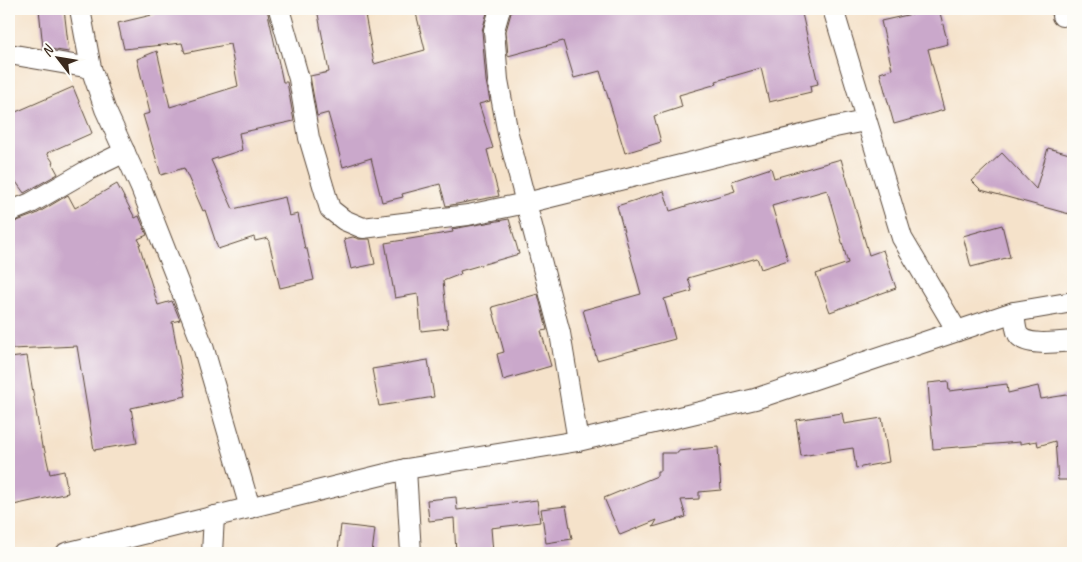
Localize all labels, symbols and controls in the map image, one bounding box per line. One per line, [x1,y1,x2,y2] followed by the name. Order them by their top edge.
[32,32,82,82] north arrow
[38,41,58,60] text: N

